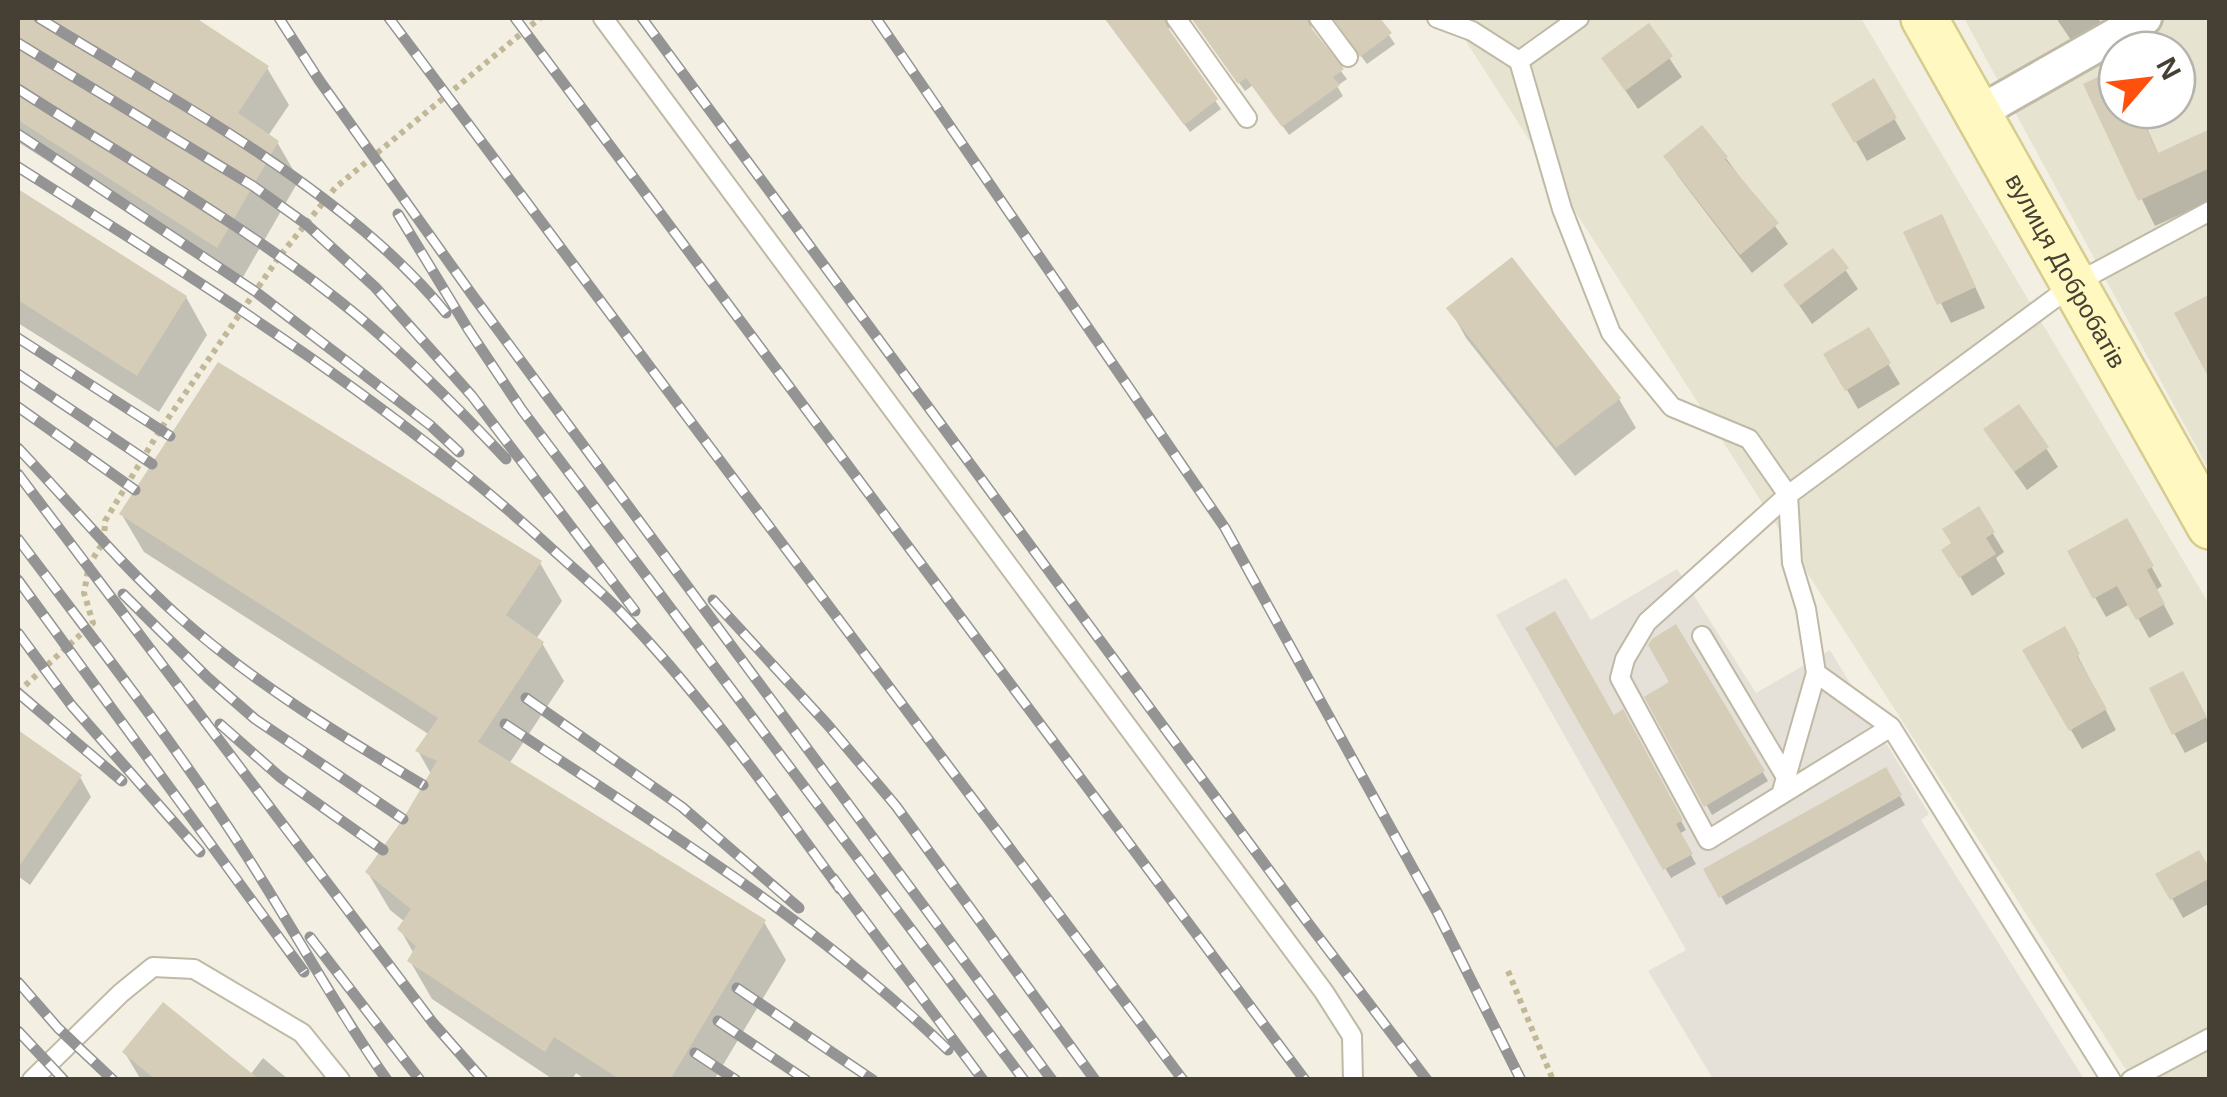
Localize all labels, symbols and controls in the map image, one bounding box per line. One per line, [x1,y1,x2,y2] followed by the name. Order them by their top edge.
[2097,30,2197,130] north arrow
[2150,52,2187,85] text: N
[2000,169,2132,373] street label: вулиця Добробатів

